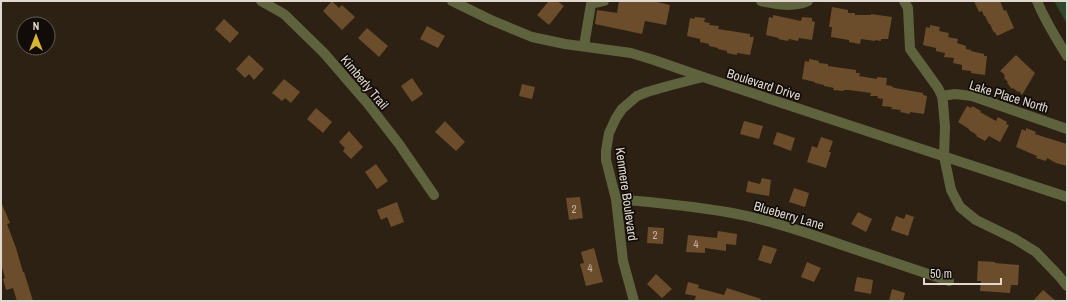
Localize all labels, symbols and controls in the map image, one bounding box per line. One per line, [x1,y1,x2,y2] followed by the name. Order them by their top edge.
[16,16,56,56] north arrow
[33,19,39,33] text: N
[337,52,392,113] street label: Kimberly Trail
[725,65,803,104] street label: Boulevard Drive
[967,76,1051,117] street label: Lake Place North
[612,146,641,242] street label: Kenmere Boulevard
[752,197,826,234] street label: Blueberry Lane
[571,202,577,216] house number: 2
[652,228,658,242] house number: 2
[693,237,699,251] house number: 4
[924,260,1001,286] scale bar
[587,261,593,275] house number: 4
[930,266,952,282] text: 50 m

